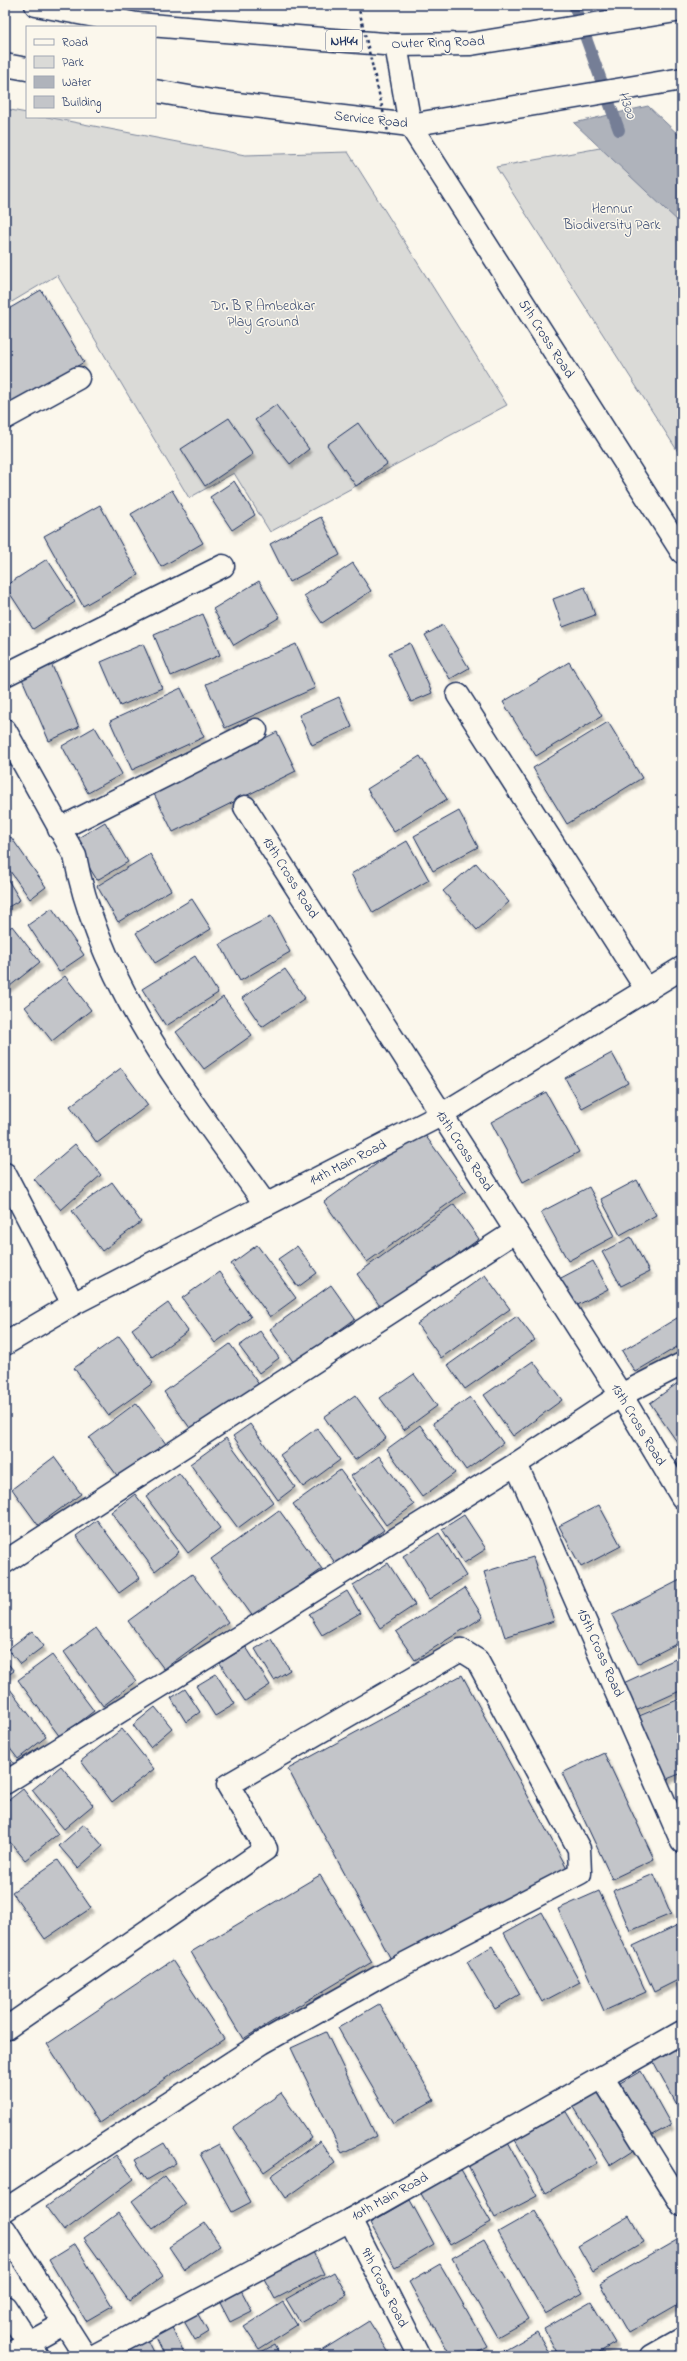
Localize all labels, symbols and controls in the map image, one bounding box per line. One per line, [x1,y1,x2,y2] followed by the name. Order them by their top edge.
[26,26,156,118] legend
[326,30,362,52] road number: NH44
[391,31,485,56] street label: Outer Ring Road
[62,34,88,52] text: Road
[62,54,84,72] text: Park
[62,74,91,92] text: Water
[612,88,643,123] water label: H300
[61,94,101,113] text: Building
[333,106,409,134] street label: Service Road
[563,199,661,237] park label: Hennur Biodiversity Park
[513,295,579,383] street label: 5th Cross Road
[210,296,316,334] park label: Dr. B R Ambedkar Play Ground
[257,833,324,923] street label: 13th Cross Road
[430,1106,498,1196] street label: 13th Cross Road
[306,1134,391,1192] street label: 14th Main Road
[605,1380,671,1470] street label: 13th Cross Road
[571,1605,629,1701] street label: 15th Cross Road
[348,2167,432,2227] street label: 10th Main Road
[355,2245,413,2331] street label: 9th Cross Road

